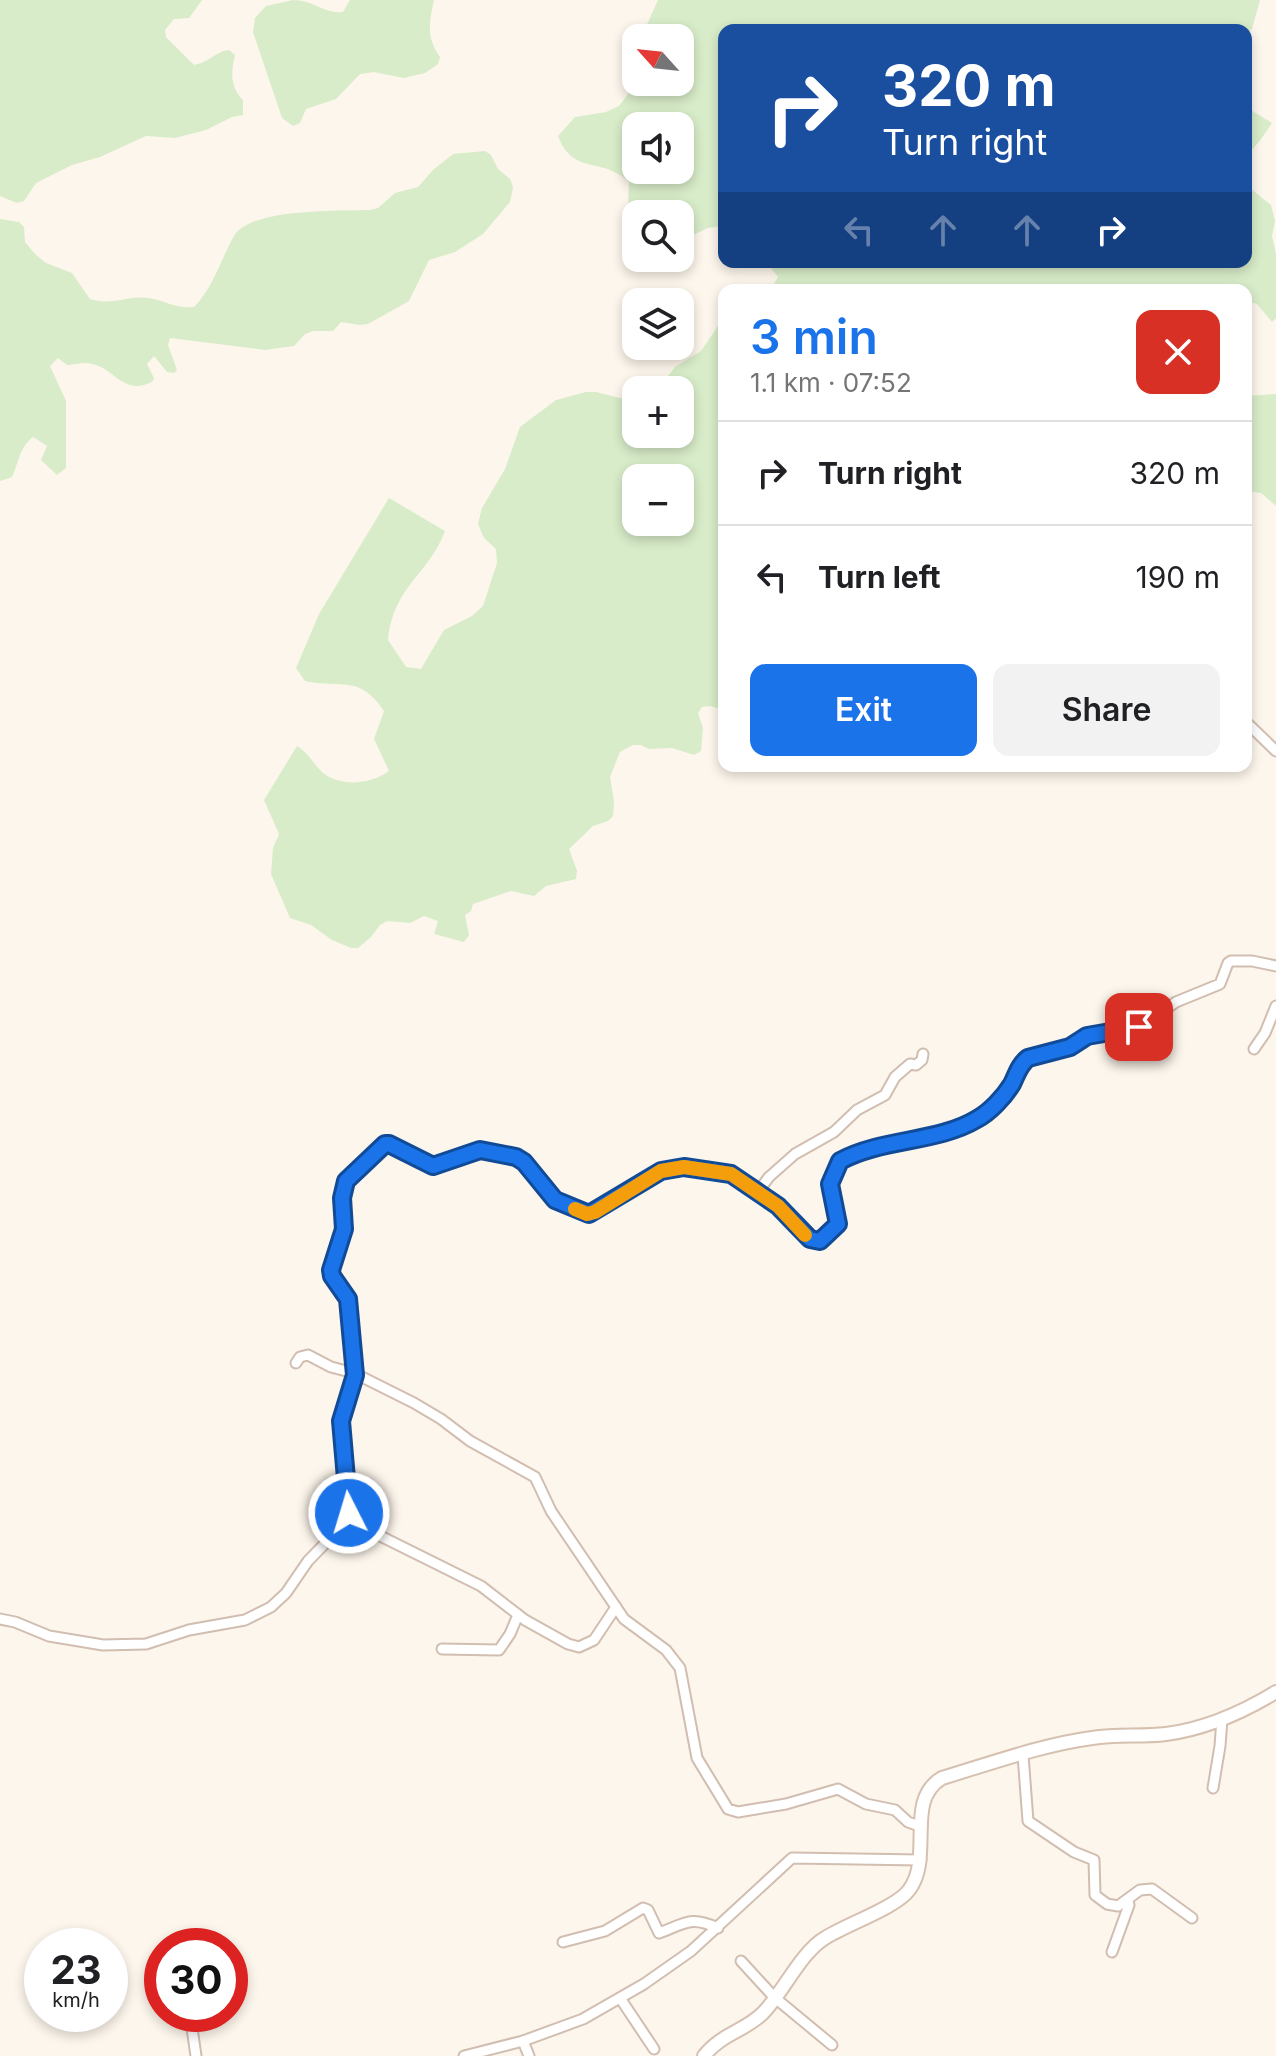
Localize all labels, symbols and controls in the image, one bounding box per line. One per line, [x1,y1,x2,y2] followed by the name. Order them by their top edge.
[622,24,694,96] north arrow
[622,24,694,536] map controls
[882,52,1056,120] text: 320 m
[750,56,854,160] icon: right
[622,112,694,184] button: sound
[882,120,1047,164] text: Turn right
[622,200,694,272] button: search
[837,208,881,252] icon: left
[921,208,965,252] icon: ahead
[1005,208,1049,252] icon: ahead
[1089,208,1133,252] icon: right
[622,288,694,360] button: layers
[750,307,878,366] text: 3 min
[1136,310,1220,394] button: close
[750,367,912,398] text: 1.1 km · 07:52
[622,376,694,448] button: +
[750,451,794,495] icon: right
[818,455,962,491] text: Turn right
[1130,455,1220,491] text: 320 m
[622,464,694,536] button: −
[750,555,794,599] icon: left
[818,559,940,595] text: Turn left
[1136,559,1220,595] text: 190 m
[750,664,977,756] button: Exit
[993,664,1220,756] button: Share
[1105,993,1173,1061] pin
[1117,1005,1161,1049] icon: arrive
[307,1471,391,1555] position arrow
[144,1928,248,2032] speed limit sign: 30
[50,1945,102,1994] text: 23
[52,1988,100,2012] text: km/h

